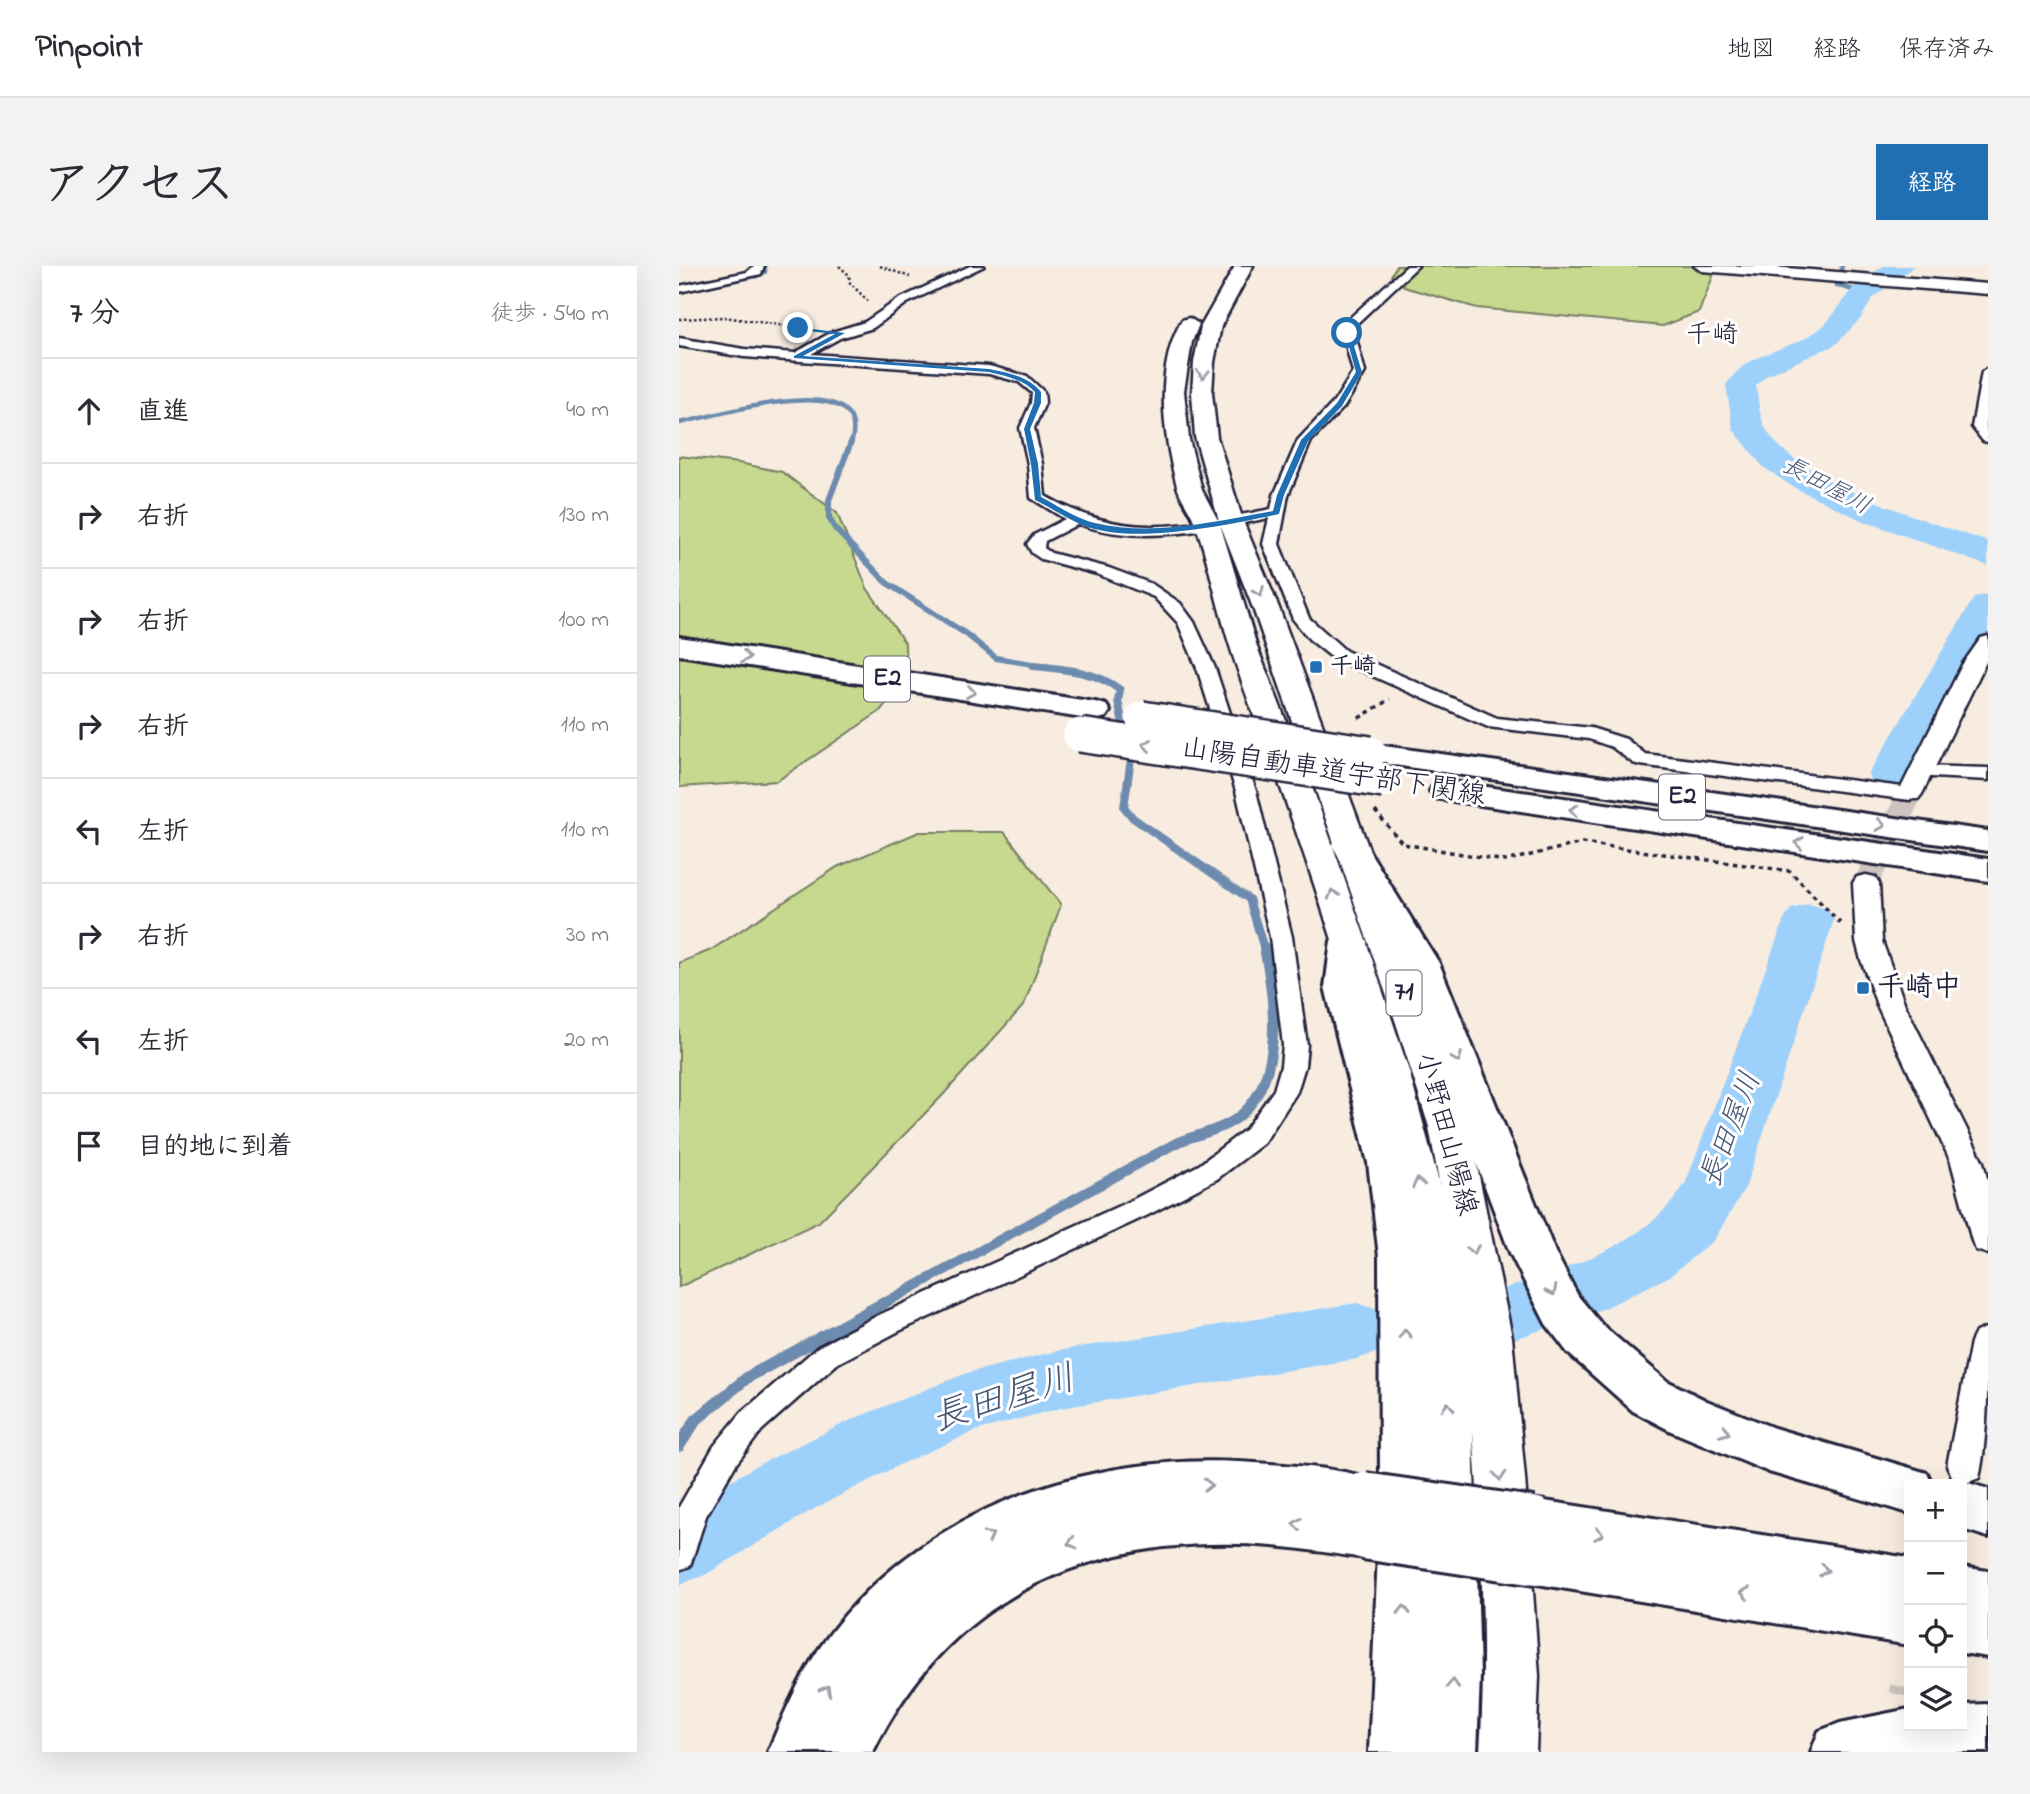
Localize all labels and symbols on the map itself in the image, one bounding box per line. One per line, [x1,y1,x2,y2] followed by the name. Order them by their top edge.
[782,312,813,343] route end
[1331,317,1362,348] route start
[1686,317,1738,355] district label: 千崎
[1196,369,1211,380] one-way arrow
[1775,449,1877,525] water label: 長田屋川
[1251,586,1265,598] one-way arrow
[741,649,752,664] one-way arrow
[1330,651,1376,684] place label: 千崎
[864,656,910,702] road number: E2
[1308,659,1324,675] marker: 千崎
[965,684,977,699] one-way arrow
[1178,729,1488,817] street label: 山陽自動車道宇部下関線
[1141,738,1153,753] one-way arrow
[1659,775,1705,820] road number: E2
[1568,803,1580,818] one-way arrow
[1875,818,1887,833] one-way arrow
[1793,836,1805,851] one-way arrow
[1327,888,1341,901] one-way arrow
[1877,968,1961,1009] place label: 千崎中
[1387,971,1421,1016] road number: 71
[1855,980,1871,996] marker: 千崎中
[1403,1048,1487,1220] street label: 小野田山陽線
[1449,1051,1463,1063] one-way arrow
[1690,1066,1774,1194] water label: 長田屋川
[1412,1177,1426,1189] one-way arrow
[1465,1244,1480,1256] one-way arrow
[1544,1284,1558,1296] one-way arrow
[1397,1328,1412,1339] one-way arrow
[925,1353,1083,1447] water label: 長田屋川
[1440,1402,1455,1413] one-way arrow
[1718,1423,1730,1437] one-way arrow
[1492,1471,1507,1482] one-way arrow
[1203,1477,1214,1493] one-way arrow
[1291,1517,1303,1532] one-way arrow
[1593,1526,1605,1541] one-way arrow
[982,1531,994,1544] one-way arrow
[1066,1534,1078,1549] one-way arrow
[1818,1562,1830,1577] one-way arrow
[1739,1586,1751,1601] one-way arrow
[1396,1605,1412,1615] one-way arrow
[1445,1678,1460,1689] one-way arrow
[818,1685,831,1698] one-way arrow

